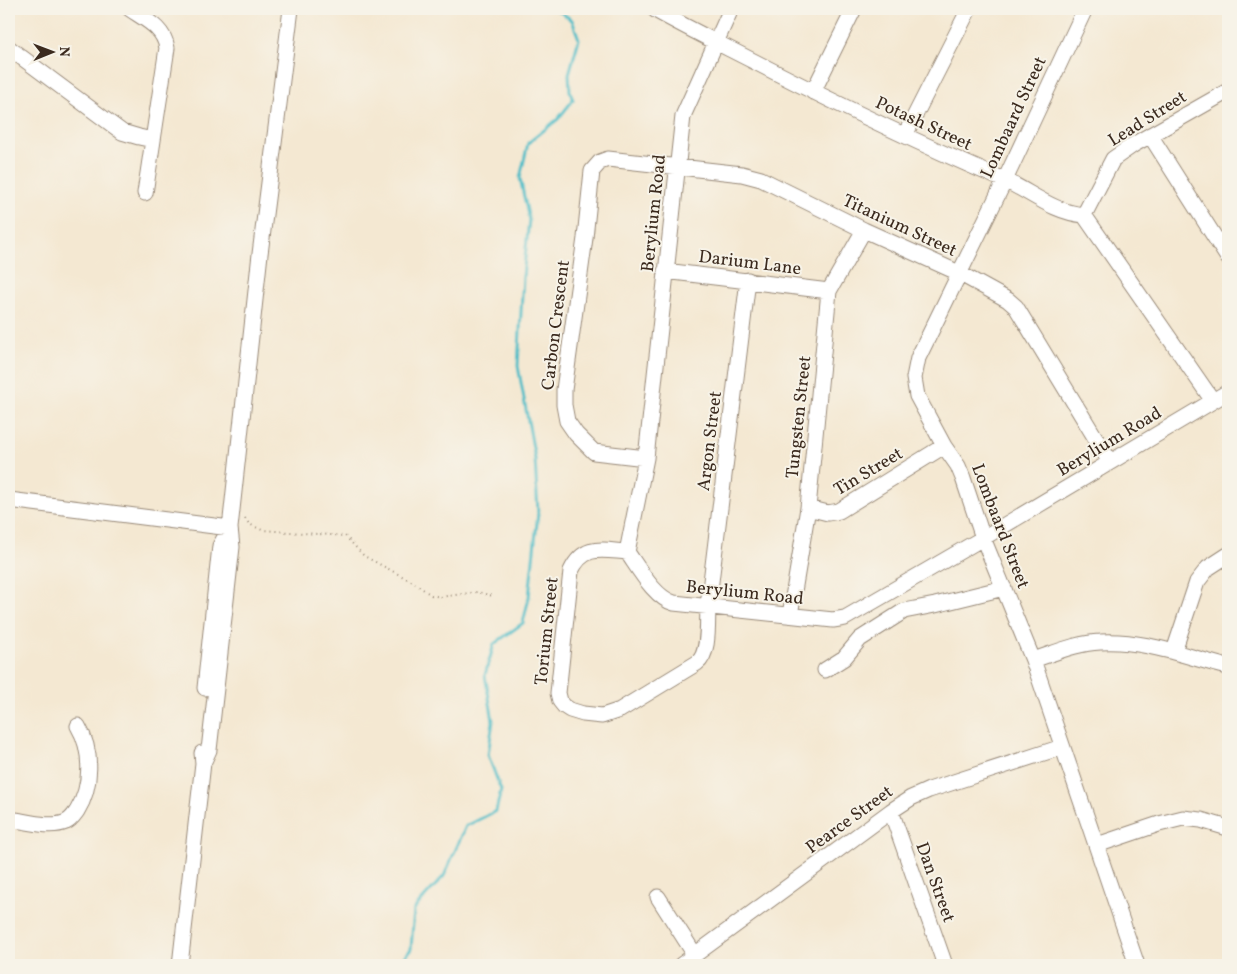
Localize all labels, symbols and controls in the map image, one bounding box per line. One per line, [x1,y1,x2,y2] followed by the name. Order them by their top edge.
[28,28,78,78] north arrow
[54,47,73,57] text: N
[975,53,1054,183] street label: Lombaard Street
[1104,85,1192,153] street label: Lead Street
[871,91,976,158] street label: Potash Street
[636,153,673,273] street label: Berylium Road
[838,189,961,264] street label: Titanium Street
[697,245,802,282] street label: Darium Lane
[536,259,577,392] street label: Carbon Crescent
[781,354,818,480] street label: Tungsten Street
[692,390,729,493] street label: Argon Street
[1053,401,1167,483] street label: Berylium Road
[830,442,908,503] street label: Tin Street
[964,461,1035,593] street label: Lombaard Street
[685,575,805,612] street label: Berylium Road
[529,576,566,687] street label: Torium Street
[801,780,899,860] street label: Pearce Street
[909,839,961,926] street label: Dan Street

